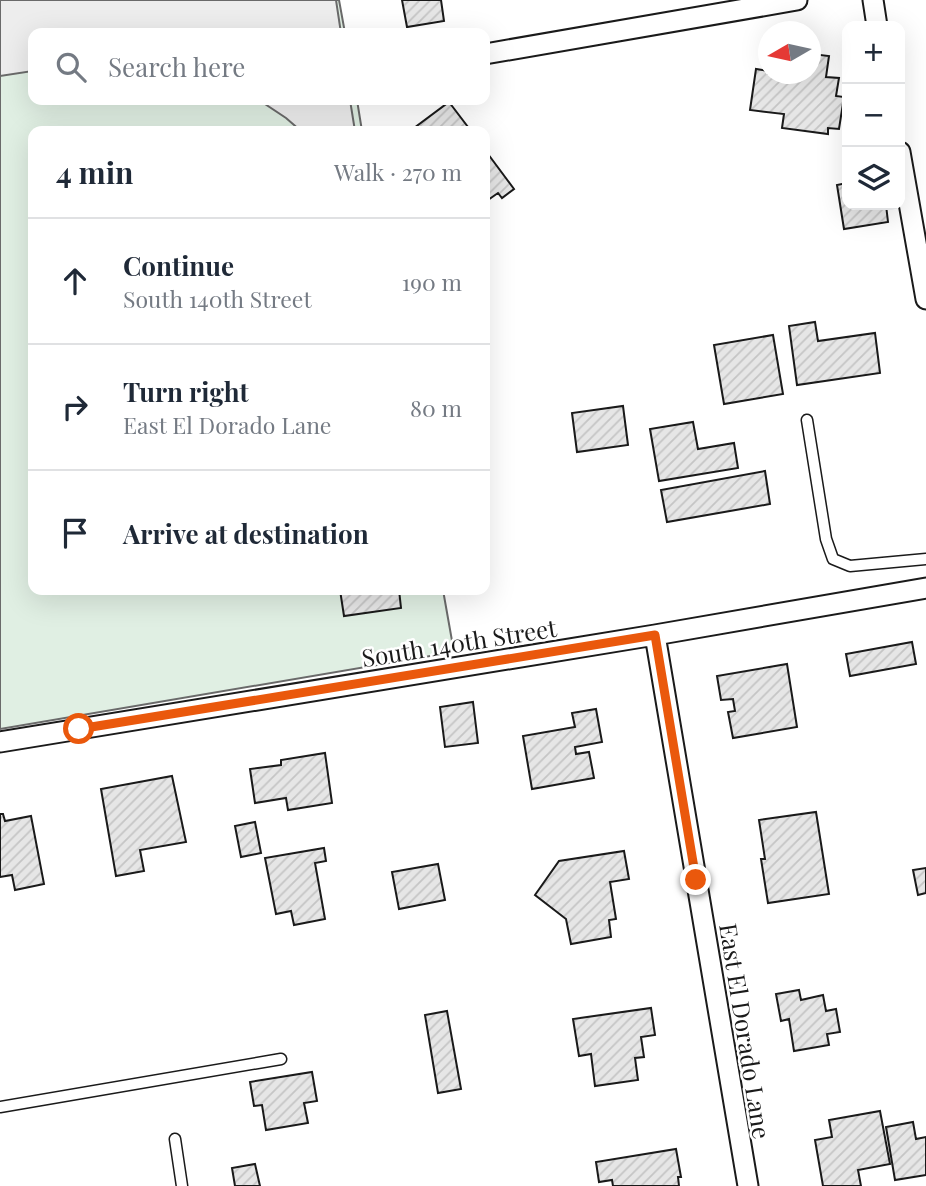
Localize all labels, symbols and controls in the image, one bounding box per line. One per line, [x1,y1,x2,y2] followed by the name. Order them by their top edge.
[758,21,821,84] north arrow
[842,21,905,210] map controls
[842,21,905,84] button: +
[28,28,490,105] search box
[52,48,90,86] icon: search
[108,49,245,84] text: Search here
[842,84,905,147] button: −
[842,147,905,210] button: layers
[56,152,134,192] text: 4 min
[334,156,462,187] text: Walk · 270 m
[123,248,234,283] text: Continue
[56,262,94,300] icon: ahead
[402,266,462,297] text: 190 m
[123,283,312,314] text: South 140th Street
[123,374,249,409] text: Turn right
[56,388,94,426] icon: right
[410,392,462,423] text: 80 m
[123,409,332,440] text: East El Dorado Lane
[56,514,94,552] icon: arrive
[123,516,369,551] text: Arrive at destination
[359,611,559,673] street label: South 140th Street
[63,713,94,744] route start
[680,864,711,895] route end
[713,921,779,1141] street label: East El Dorado Lane

